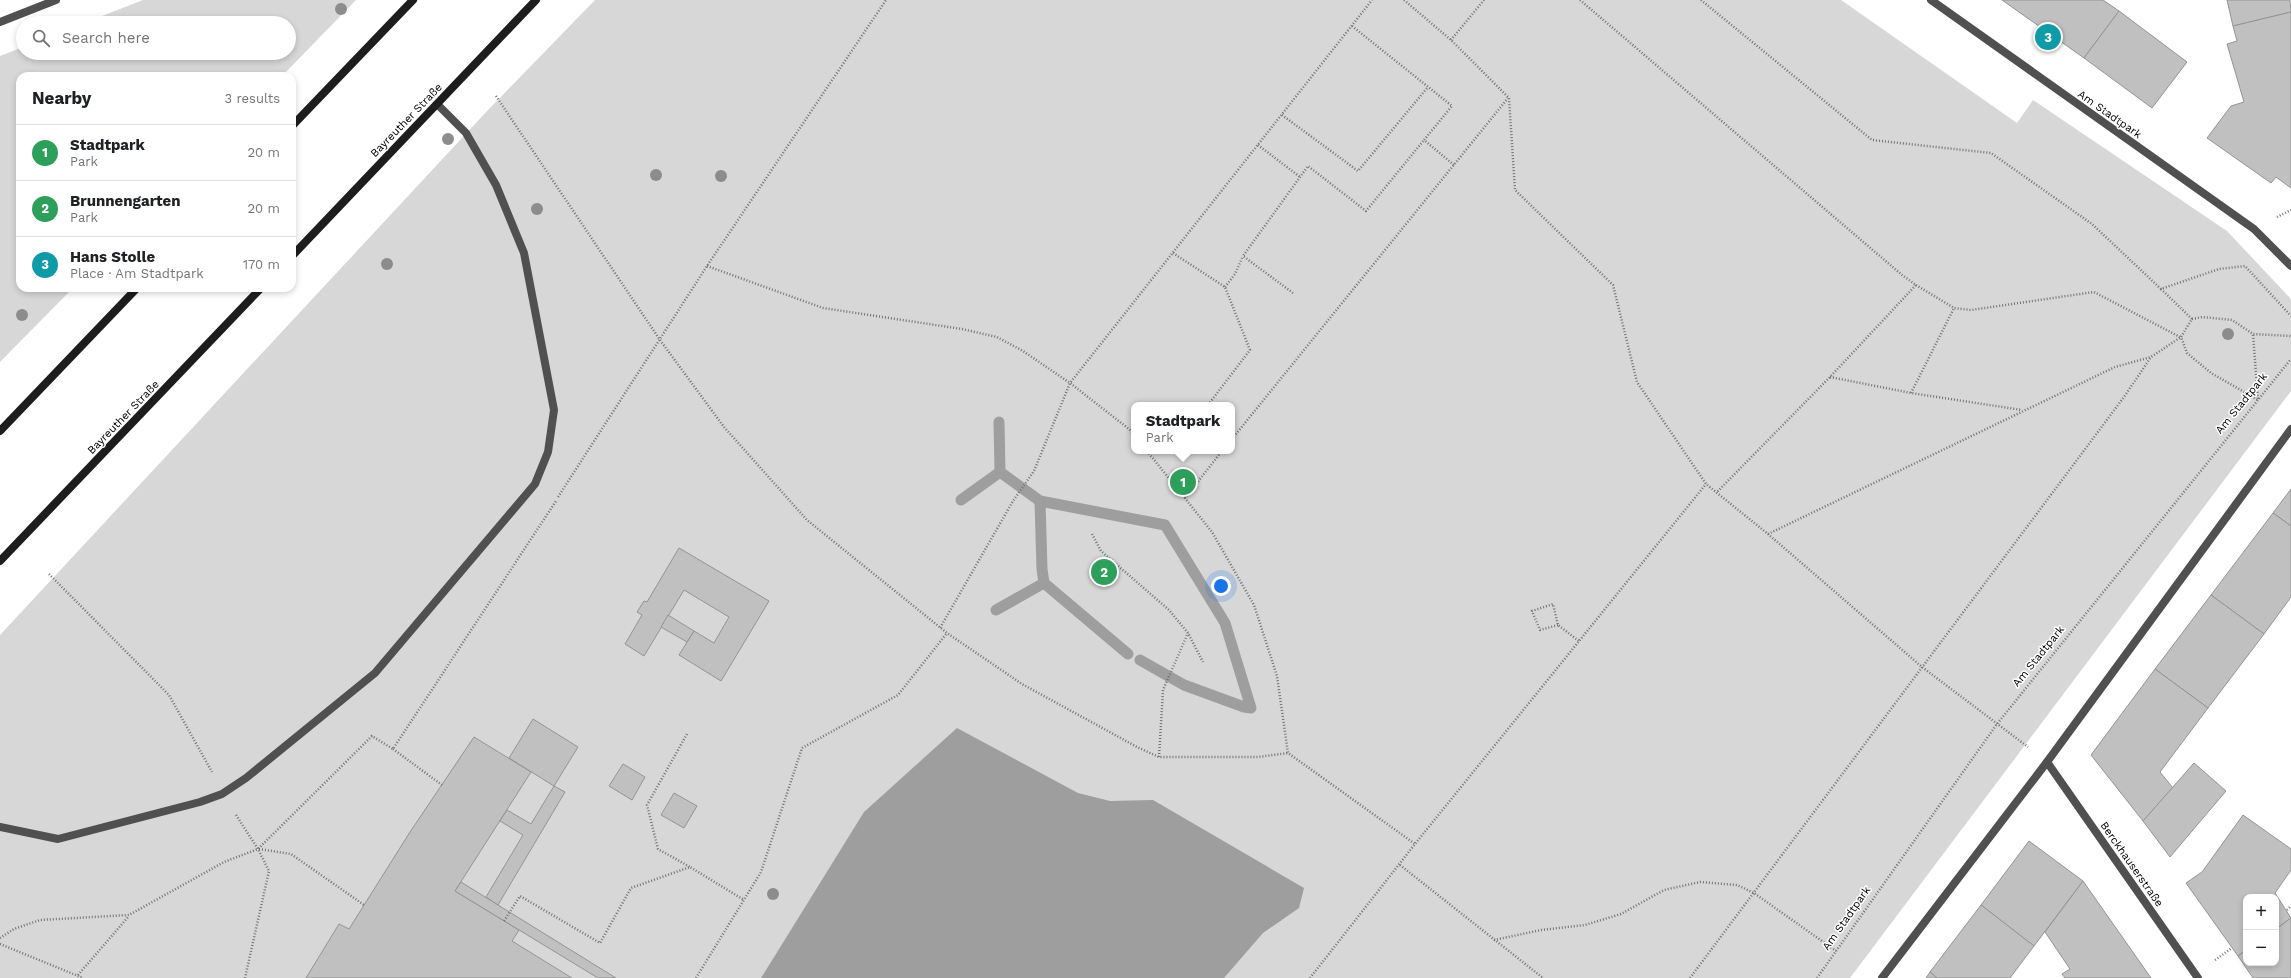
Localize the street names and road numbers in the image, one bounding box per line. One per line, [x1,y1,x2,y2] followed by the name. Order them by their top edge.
[368,81,445,160] street label: Bayreuther Straße
[2075,88,2144,141] street label: Am Stadtpark
[2213,370,2270,436] street label: Am Stadtpark
[85,378,162,457] street label: Bayreuther Straße
[2010,623,2067,689] street label: Am Stadtpark
[2097,819,2166,909] street label: Berckhauserstraße
[1820,884,1873,953] street label: Am Stadtpark

